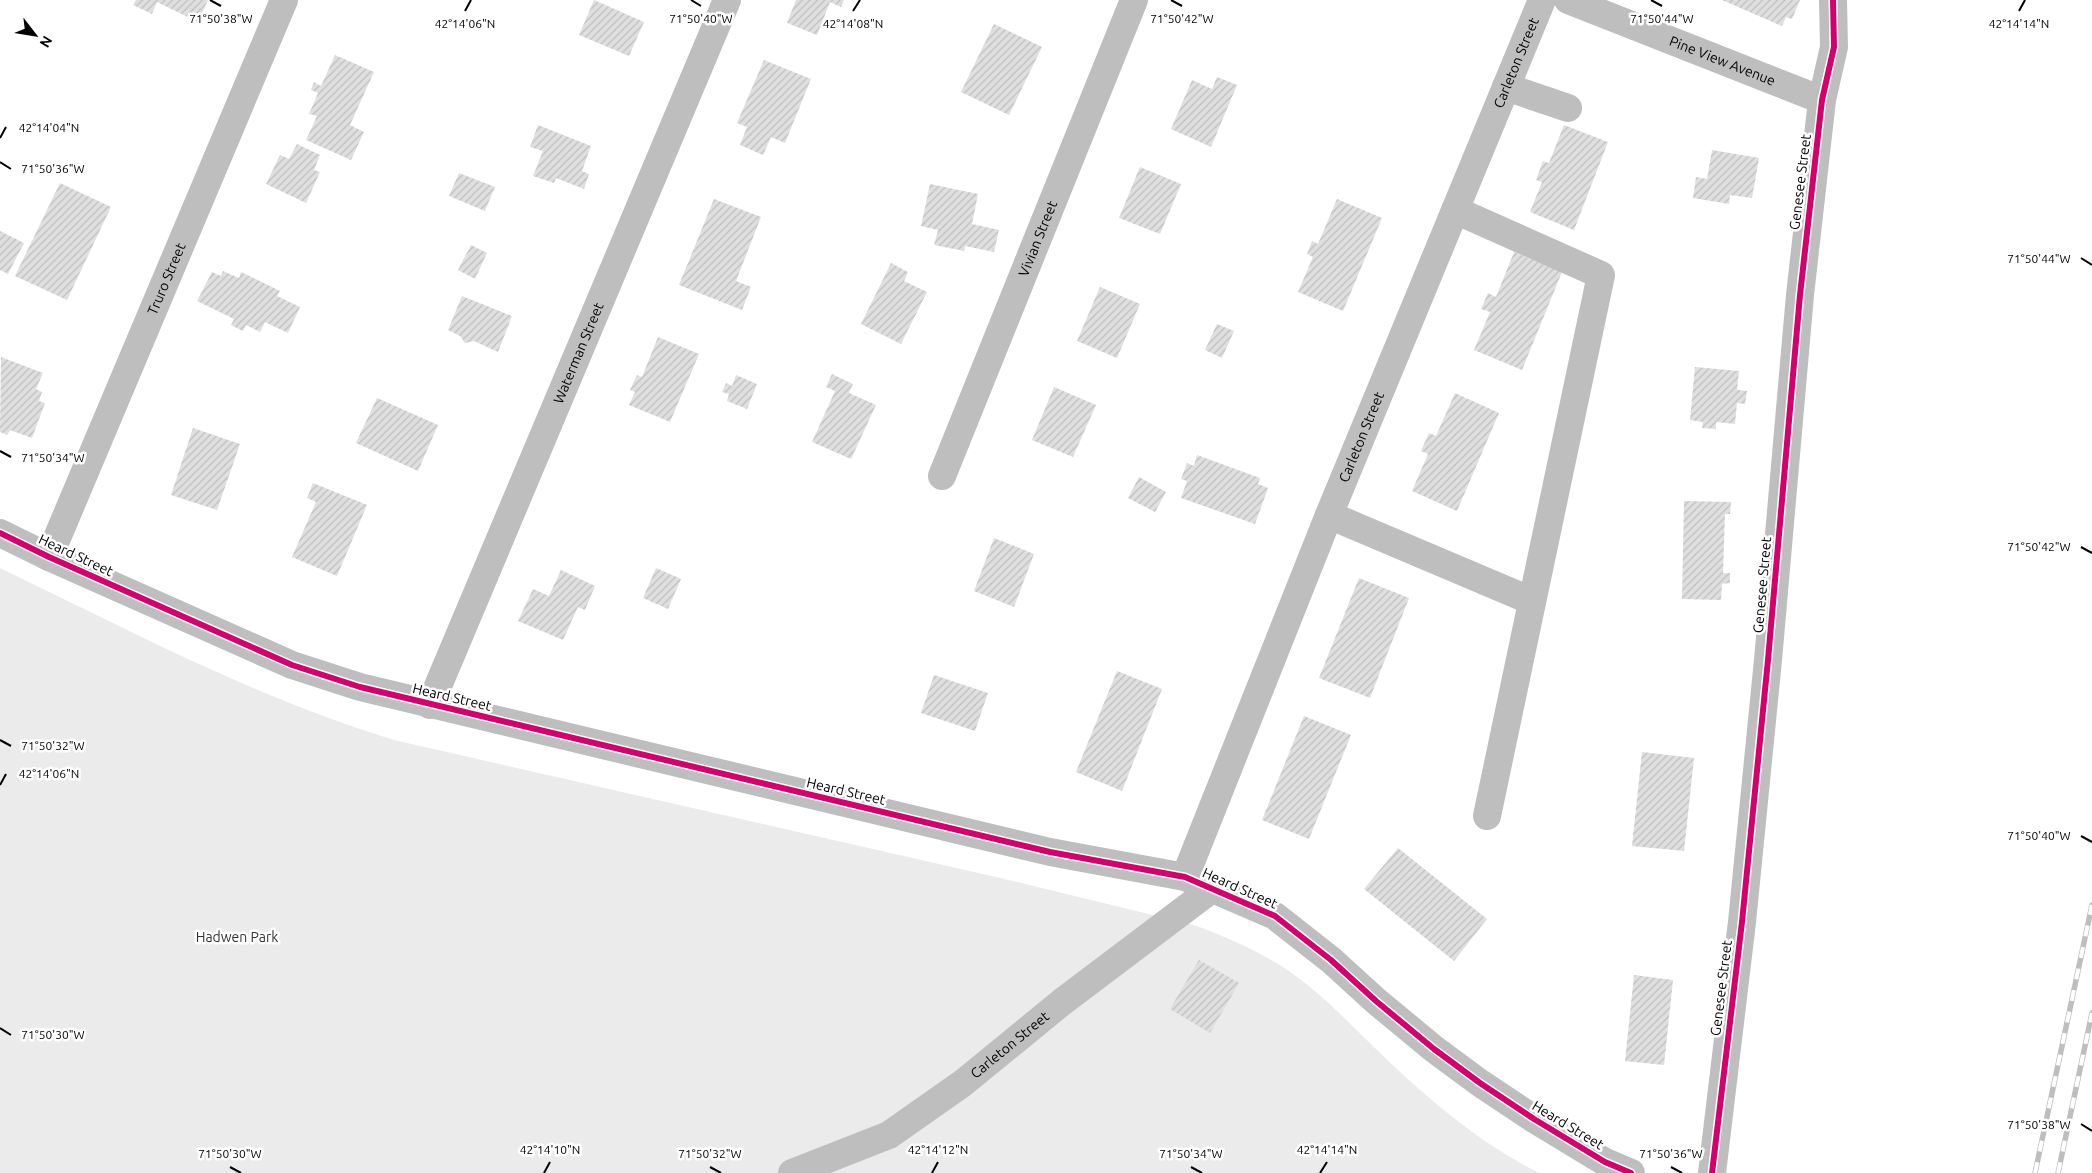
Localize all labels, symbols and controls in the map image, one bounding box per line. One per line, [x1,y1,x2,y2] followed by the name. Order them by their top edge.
[10,10,60,60] north arrow
[189,12,253,25] text: 71°50'38"W
[669,12,733,25] text: 71°50'40"W
[1150,12,1214,25] text: 71°50'42"W
[1630,12,1694,25] text: 71°50'44"W
[1490,15,1542,110] street label: Carleton Street
[435,17,495,30] text: 42°14'06"N
[823,17,883,30] text: 42°14'08"N
[1989,17,2049,30] text: 42°14'14"N
[37,33,56,50] text: N
[1667,33,1778,89] street label: Pine View Avenue
[19,121,79,134] text: 42°14'04"N
[1786,133,1814,231] street label: Genesee Street
[21,162,85,175] text: 71°50'36"W
[1015,198,1060,279] street label: Vivian Street
[144,240,189,317] street label: Truro Street
[2007,252,2071,265] text: 71°50'44"W
[550,300,607,406] street label: Waterman Street
[1335,389,1387,485] street label: Carleton Street
[21,451,85,464] text: 71°50'34"W
[36,531,116,579] street label: Heard Street
[1750,536,1774,634] street label: Genesee Street
[2007,540,2071,553] text: 71°50'42"W
[411,680,493,714] street label: Heard Street
[21,739,85,752] text: 71°50'32"W
[19,767,79,780] text: 42°14'06"N
[805,774,887,808] street label: Heard Street
[2007,829,2071,842] text: 71°50'40"W
[1200,864,1280,912] street label: Heard Street
[196,929,278,945] park label: Hadwen Park
[1707,939,1735,1037] street label: Genesee Street
[967,1008,1053,1082] street label: Carleton Street
[21,1028,85,1041] text: 71°50'30"W
[1529,1097,1607,1153] street label: Heard Street
[2007,1118,2071,1131] text: 71°50'38"W
[520,1143,580,1156] text: 42°14'10"N
[908,1143,968,1156] text: 42°14'12"N
[1297,1143,1357,1156] text: 42°14'14"N
[198,1147,262,1160] text: 71°50'30"W
[678,1147,742,1160] text: 71°50'32"W
[1159,1147,1223,1160] text: 71°50'34"W
[1639,1147,1703,1160] text: 71°50'36"W

